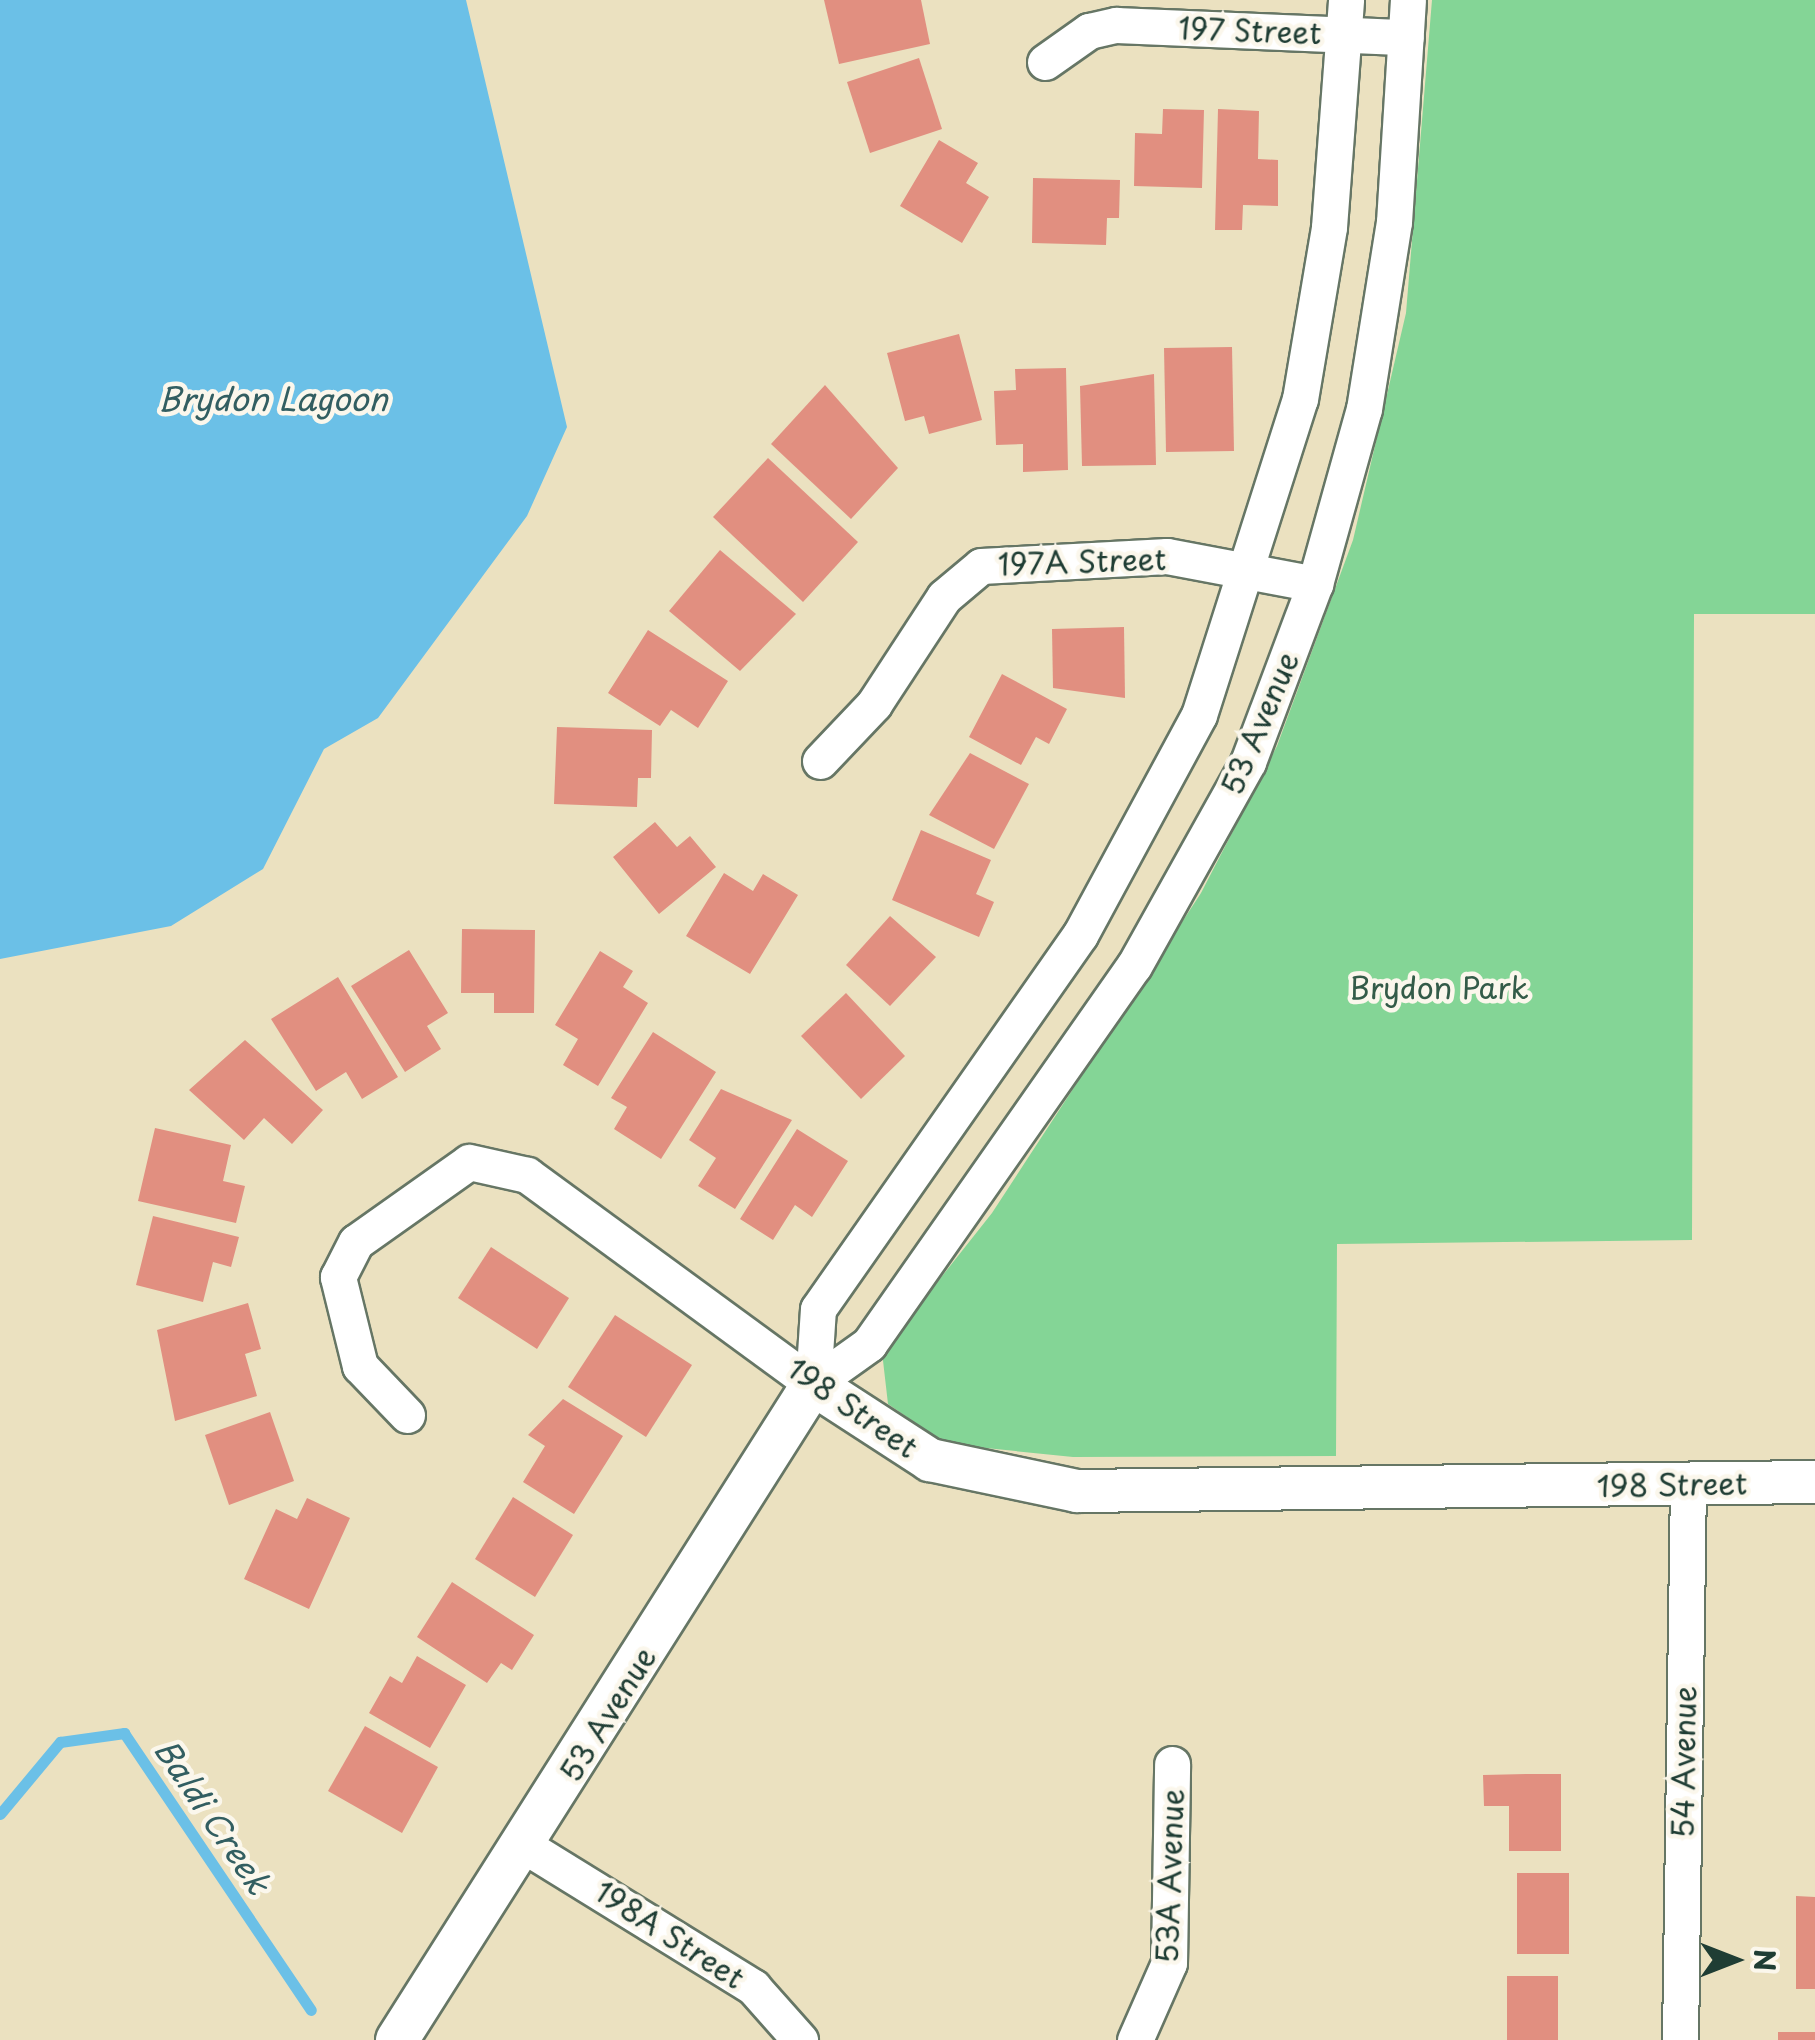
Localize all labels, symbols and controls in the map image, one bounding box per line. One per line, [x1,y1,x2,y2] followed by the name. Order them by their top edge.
[1176,9,1324,51] street label: 197 Street
[159,379,387,417] water label: Brydon Lagoon
[998,540,1166,582] street label: 197A Street
[1213,646,1305,800] street label: 53 Avenue
[1349,969,1529,1005] park label: Brydon Park
[782,1350,924,1464] street label: 198 Street
[1597,1465,1747,1503] street label: 198 Street
[552,1640,662,1788] street label: 53 Avenue
[1664,1686,1702,1838] street label: 54 Avenue
[146,1730,280,1902] water label: Baldi Creek
[1148,1789,1190,1963] street label: 53A Avenue
[589,1872,751,1996] street label: 198A Street
[1685,1910,1785,2010] north arrow
[1744,1949,1787,1971] text: N

